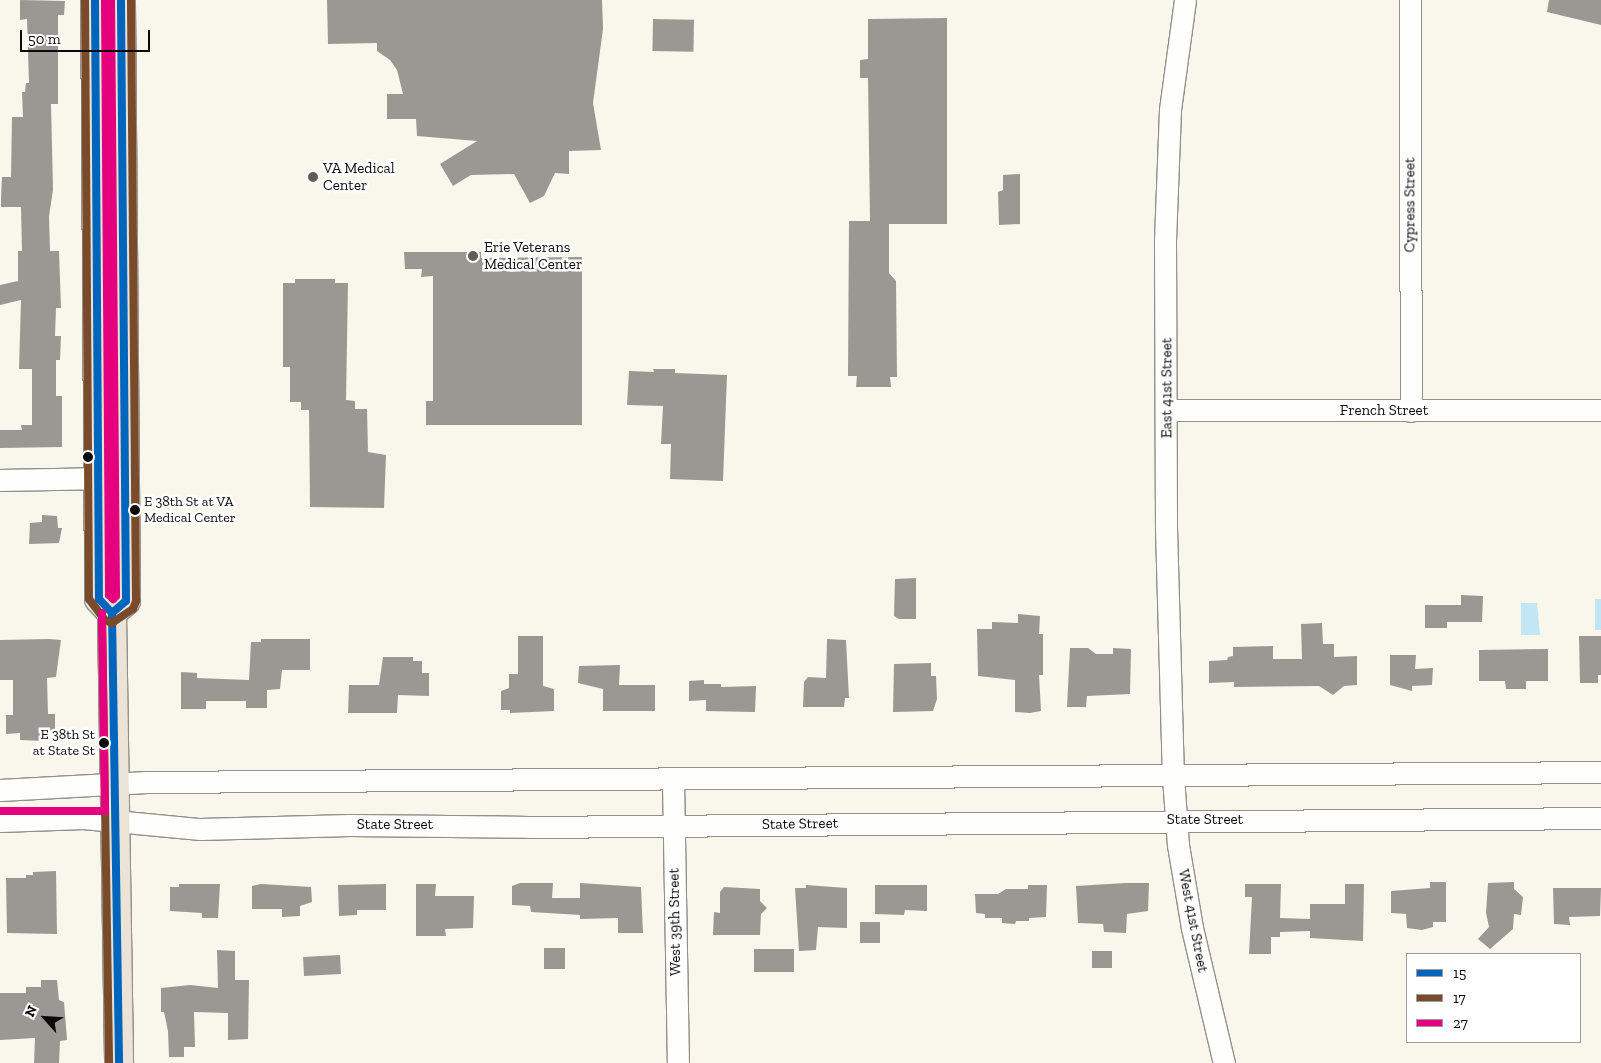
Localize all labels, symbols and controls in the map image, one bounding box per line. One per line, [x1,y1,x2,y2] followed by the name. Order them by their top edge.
[22,20,152,52] scale bar
[28,30,61,48] text: 50 m
[1401,157,1419,253] street label: Cypress Street
[323,159,395,194] place label: VA Medical Center
[307,171,319,183] marker: VA Medical Center
[484,238,582,273] place label: Erie Veterans Medical Center
[466,249,480,263] marker: Erie Veterans Medical Center
[1158,338,1176,438] street label: East 41st Street
[1340,402,1428,420] street label: French Street
[83,452,93,462] unlabelled marker
[144,494,236,526] place label: E 38th St at VA Medical Center
[130,505,140,515] marker: E 38th St at VA Medical Center
[33,727,95,760] place label: E 38th St at State St
[99,738,109,748] marker: E 38th St at State St
[1167,811,1243,829] street label: State Street
[762,814,838,834] street label: State Street
[357,816,433,834] street label: State Street
[665,868,685,976] street label: West 39th Street
[1174,868,1212,974] street label: West 41st Street
[1406,953,1581,1043] legend
[1453,964,1466,982] text: 15
[1453,989,1466,1007] text: 17
[20,993,70,1043] north arrow
[21,1003,41,1020] text: N
[1453,1014,1468,1032] text: 27

